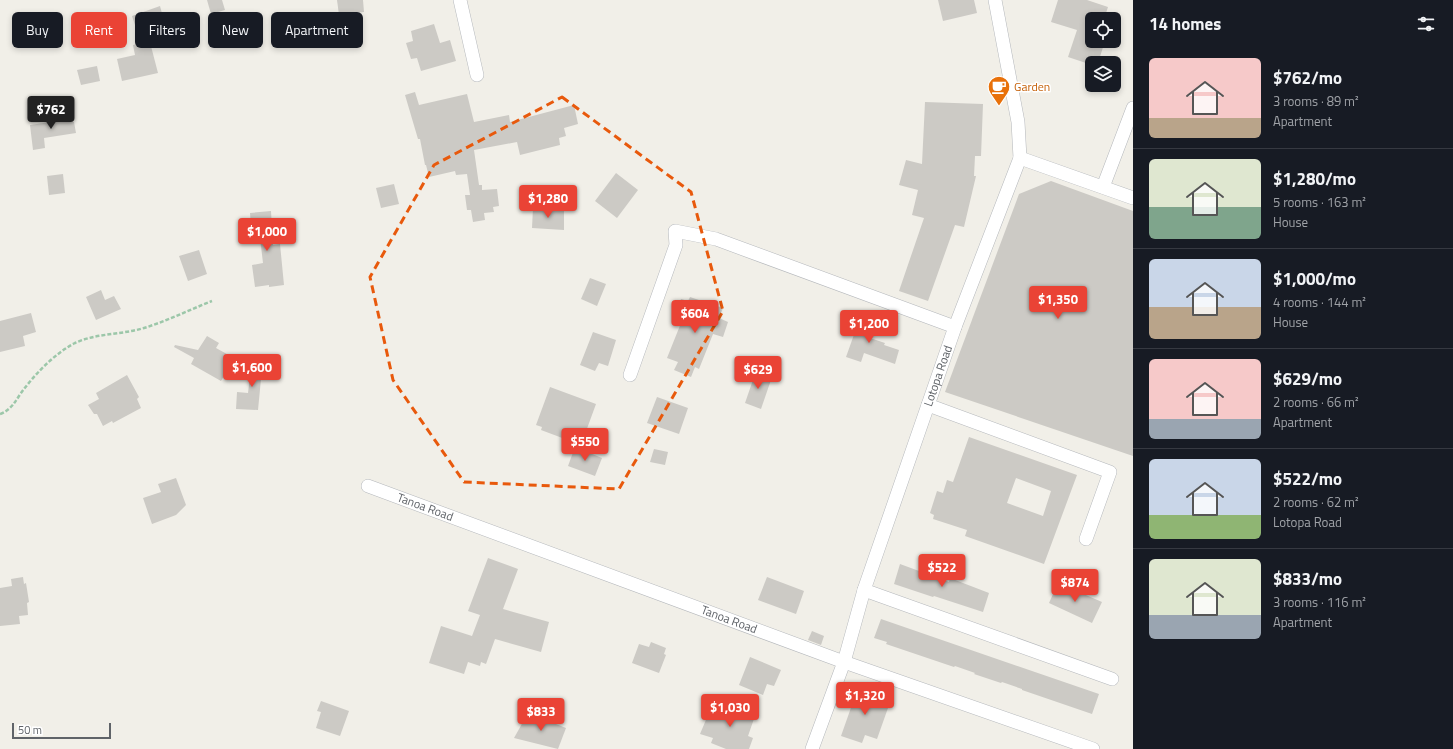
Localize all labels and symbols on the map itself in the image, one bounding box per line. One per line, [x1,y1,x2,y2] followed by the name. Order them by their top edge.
[986,74,1012,107] cafe icon: Garden
[1014,77,1050,96] place label: Garden
[27,96,75,130] pin: $762
[515,185,581,219] pin: $1,280
[234,218,300,252] pin: $1,000
[1025,286,1091,320] pin: $1,350
[671,300,719,334] pin: $604
[836,310,902,344] pin: $1,200
[918,343,957,409] street label: Lotopa Road
[219,354,285,388] pin: $1,600
[734,356,782,390] pin: $629
[561,428,609,462] pin: $550
[395,488,456,526] street label: Tanoa Road
[918,554,966,588] pin: $522
[1051,569,1099,603] pin: $874
[698,600,760,638] street label: Tanoa Road
[832,682,898,716] pin: $1,320
[697,694,763,728] pin: $1,030
[517,698,565,732] pin: $833
[12,721,111,740] scale bar

